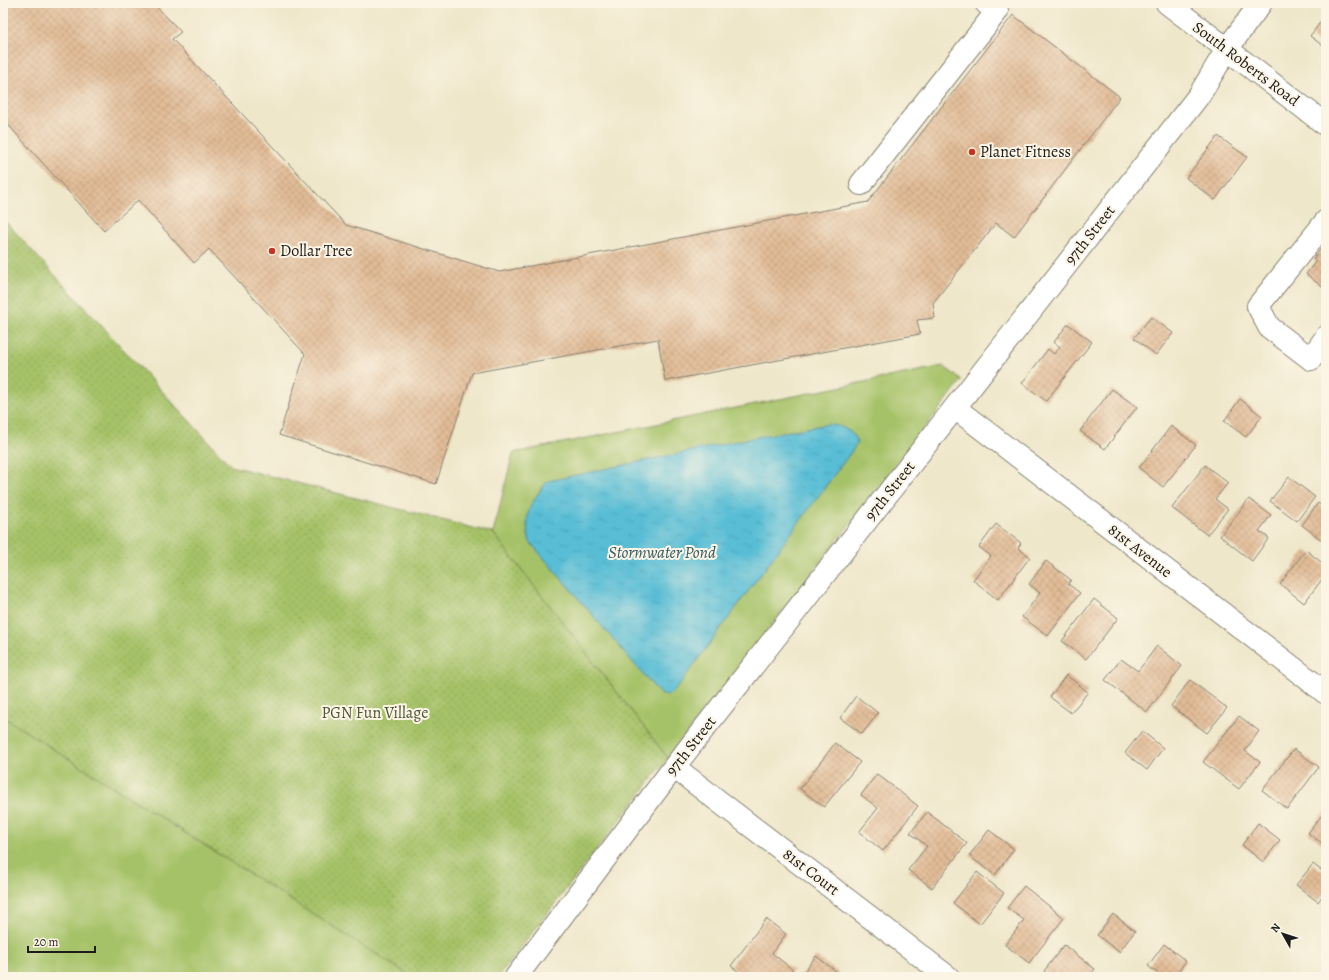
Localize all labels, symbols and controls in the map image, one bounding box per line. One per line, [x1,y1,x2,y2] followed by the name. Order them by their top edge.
[1188,17,1304,112] street label: South Roberts Road
[980,141,1071,163] place label: Planet Fitness
[967,147,977,157] marker: Planet Fitness
[1060,201,1120,269] street label: 97th Street
[280,240,352,262] place label: Dollar Tree
[267,246,277,256] marker: Dollar Tree
[860,457,920,525] street label: 97th Street
[1103,519,1177,583] street label: 81st Avenue
[608,541,716,564] water label: Stormwater Pond
[321,702,429,724] park label: PGN Fun Village
[661,712,721,780] street label: 97th Street
[778,843,844,901] street label: 81st Court
[1263,914,1303,954] north arrow
[1267,920,1284,936] text: N
[28,928,95,954] scale bar
[34,934,58,950] text: 20 m

